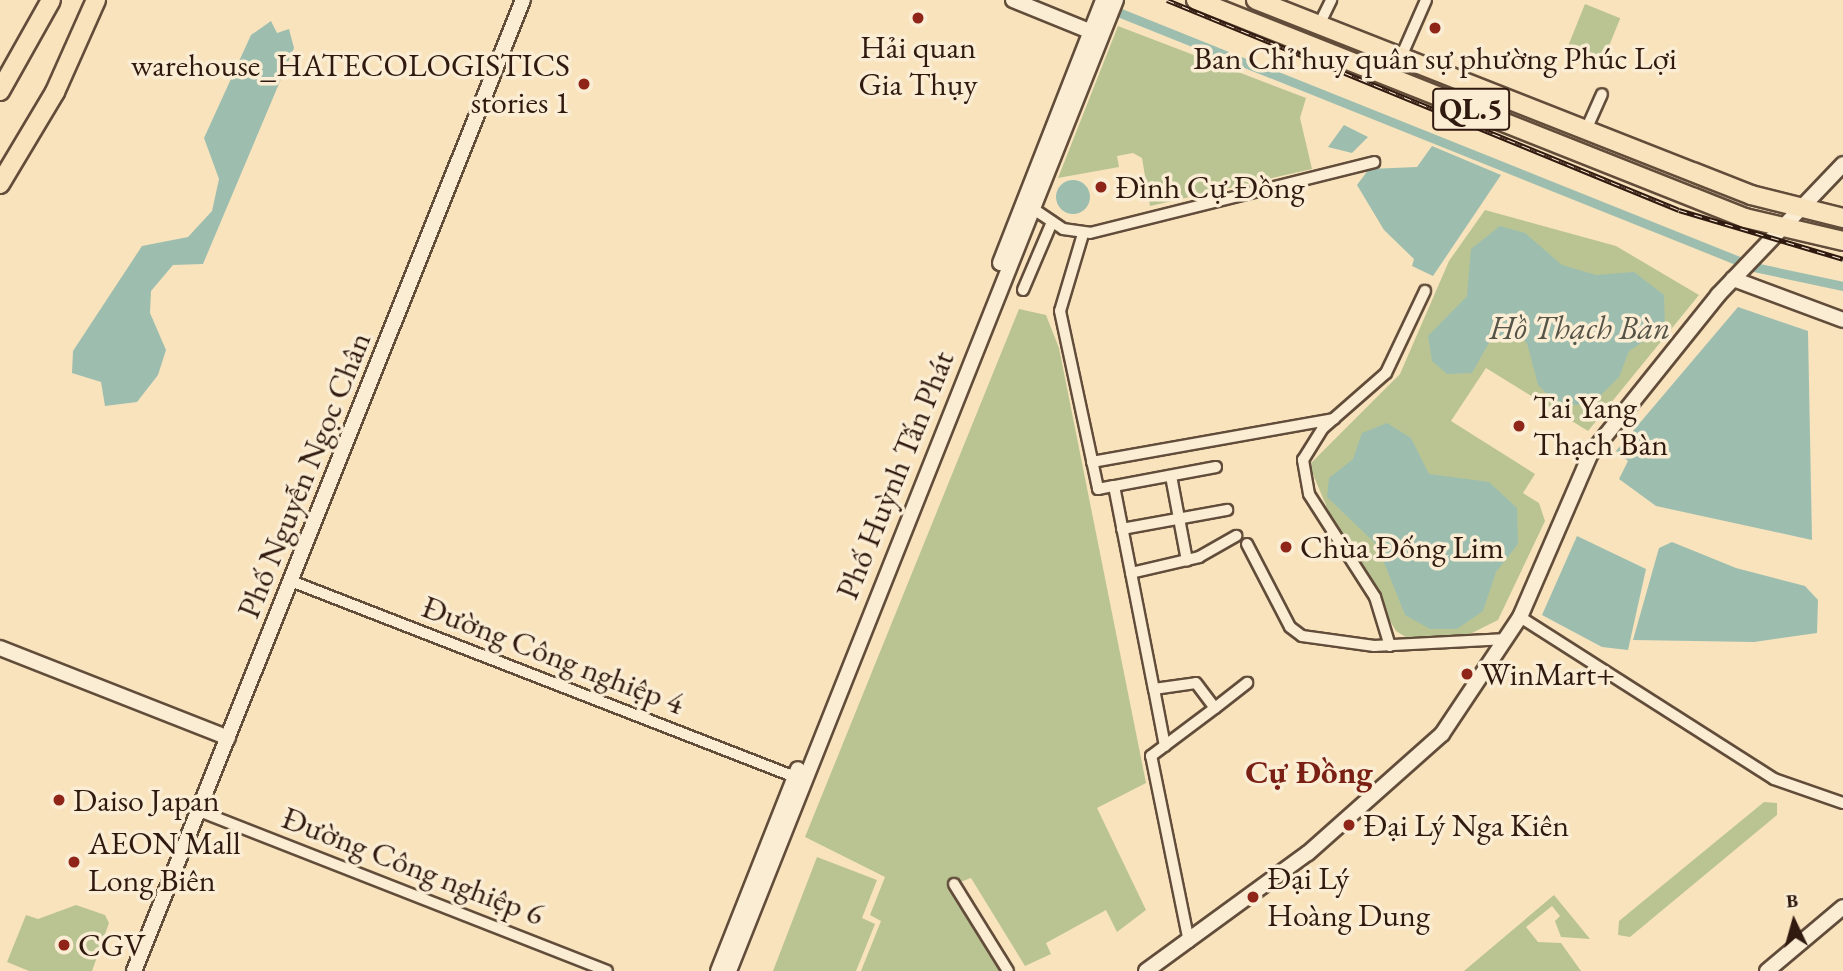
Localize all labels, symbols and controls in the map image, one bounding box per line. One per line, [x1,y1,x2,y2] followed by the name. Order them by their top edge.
[910,10,926,26] marker: Hải quan Gia Thụy
[1427,20,1443,36] marker: Ban Chỉ huy quân sự phường Phúc Lợi
[858,29,978,104] place label: Hải quan Gia Thụy
[1193,39,1677,77] place label: Ban Chỉ huy quân sự phường Phúc Lợi
[131,47,570,122] place label: warehouse_HATECOLOGISTICS stories 1
[576,76,592,92] marker: warehouse_HATECOLOGISTICS stories 1
[1431,82,1511,136] road number: QL.5
[1115,168,1305,206] place label: Đình Cự Đồng
[1093,179,1109,195] marker: Đình Cự Đồng
[1490,308,1670,348] water label: Hồ Thạch Bàn
[229,326,379,624] street label: Phố Nguyễn Ngọc Chân
[828,345,962,605] street label: Phố Huỳnh Tấn Phát
[1533,389,1668,464] place label: Tai Yang Thạch Bàn
[1511,418,1527,434] marker: Tai Yang Thạch Bàn
[1300,528,1504,566] place label: Chùa Đống Lim
[1278,539,1294,555] marker: Chùa Đống Lim
[417,587,689,723] street label: Đường Công nghiệp 4
[1481,655,1615,693] place label: WinMart+
[1459,666,1475,682] marker: WinMart+
[1245,752,1373,792] district label: Cự Đồng
[73,781,220,819] place label: Daiso Japan
[51,792,67,808] marker: Daiso Japan
[277,798,549,934] street label: Đường Công nghiệp 6
[1363,806,1569,844] place label: Đại Lý Nga Kiên
[1341,817,1357,833] marker: Đại Lý Nga Kiên
[88,825,241,900] place label: AEON Mall Long Biên
[66,854,82,870] marker: AEON Mall Long Biên
[1267,860,1430,935] place label: Đại Lý Hoàng Dung
[1759,887,1829,957] north arrow
[1785,888,1799,914] text: B
[1245,889,1261,905] marker: Đại Lý Hoàng Dung
[78,926,146,964] place label: CGV
[56,937,72,953] marker: CGV

